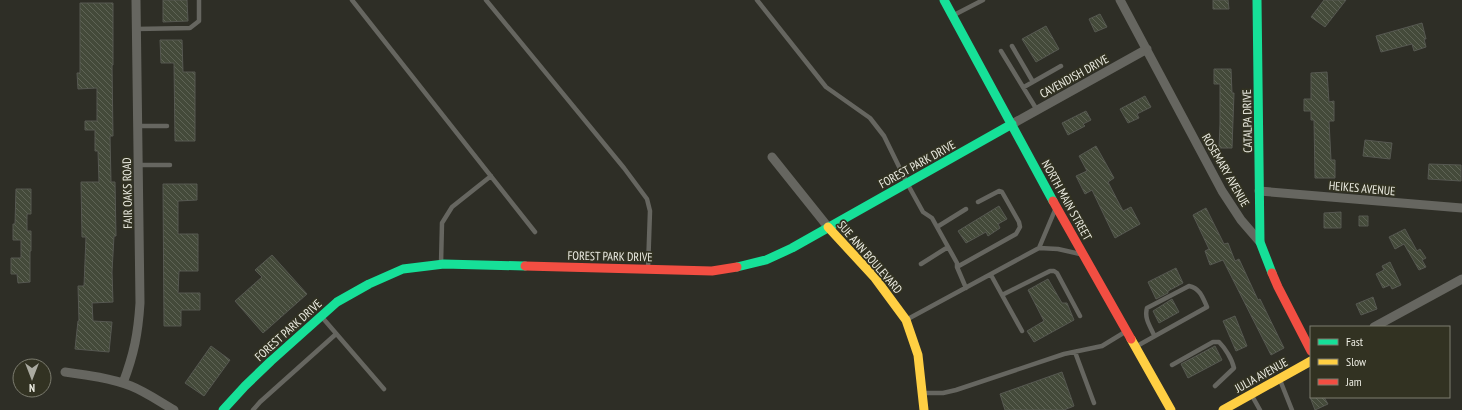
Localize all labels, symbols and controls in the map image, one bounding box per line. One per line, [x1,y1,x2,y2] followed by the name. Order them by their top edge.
[1037,51,1111,101] street label: CAVENDISH DRIVE
[1239,89,1255,153] street label: CATALPA DRIVE
[1199,131,1253,209] street label: ROSEMARY AVENUE
[876,137,958,191] street label: FOREST PARK DRIVE
[119,157,135,229] street label: FAIR OAKS ROAD
[1039,157,1096,243] street label: NORTH MAIN STREET
[1328,178,1396,198] street label: HEIKES AVENUE
[834,218,906,296] street label: SUE ANN BOULEVARD
[567,248,653,264] street label: FOREST PARK DRIVE
[251,296,325,364] street label: FOREST PARK DRIVE
[1310,326,1450,398] legend
[1346,334,1364,349] text: Fast
[1231,354,1290,396] street label: JULIA AVENUE
[1346,354,1367,369] text: Slow
[12,358,52,398] north arrow
[1345,374,1362,389] text: Jam
[29,381,35,395] text: N

